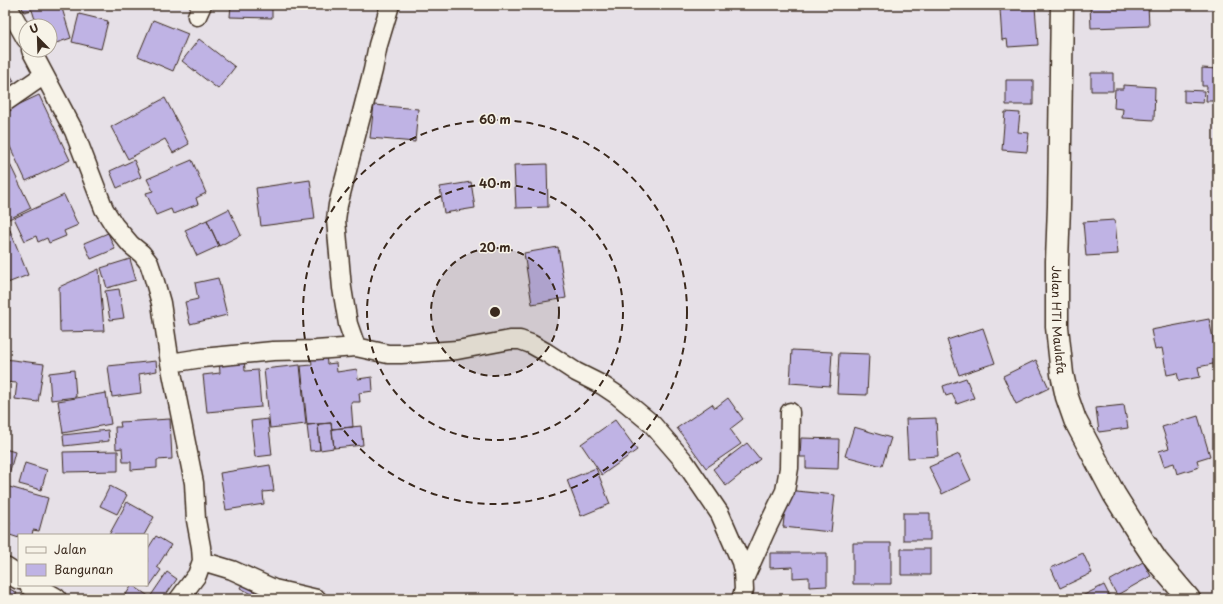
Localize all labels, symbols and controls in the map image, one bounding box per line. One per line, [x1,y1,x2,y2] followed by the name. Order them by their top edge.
[18,18,58,58] north arrow
[27,19,41,38] text: U
[479,110,511,128] text: 60 m
[479,174,511,192] text: 40 m
[479,238,511,256] text: 20 m
[1048,266,1071,375] street label: Jalan HTI Maulafa
[488,305,502,319] centre of rings
[18,534,148,586] legend
[54,540,87,558] text: Jalan
[54,560,113,578] text: Bangunan

